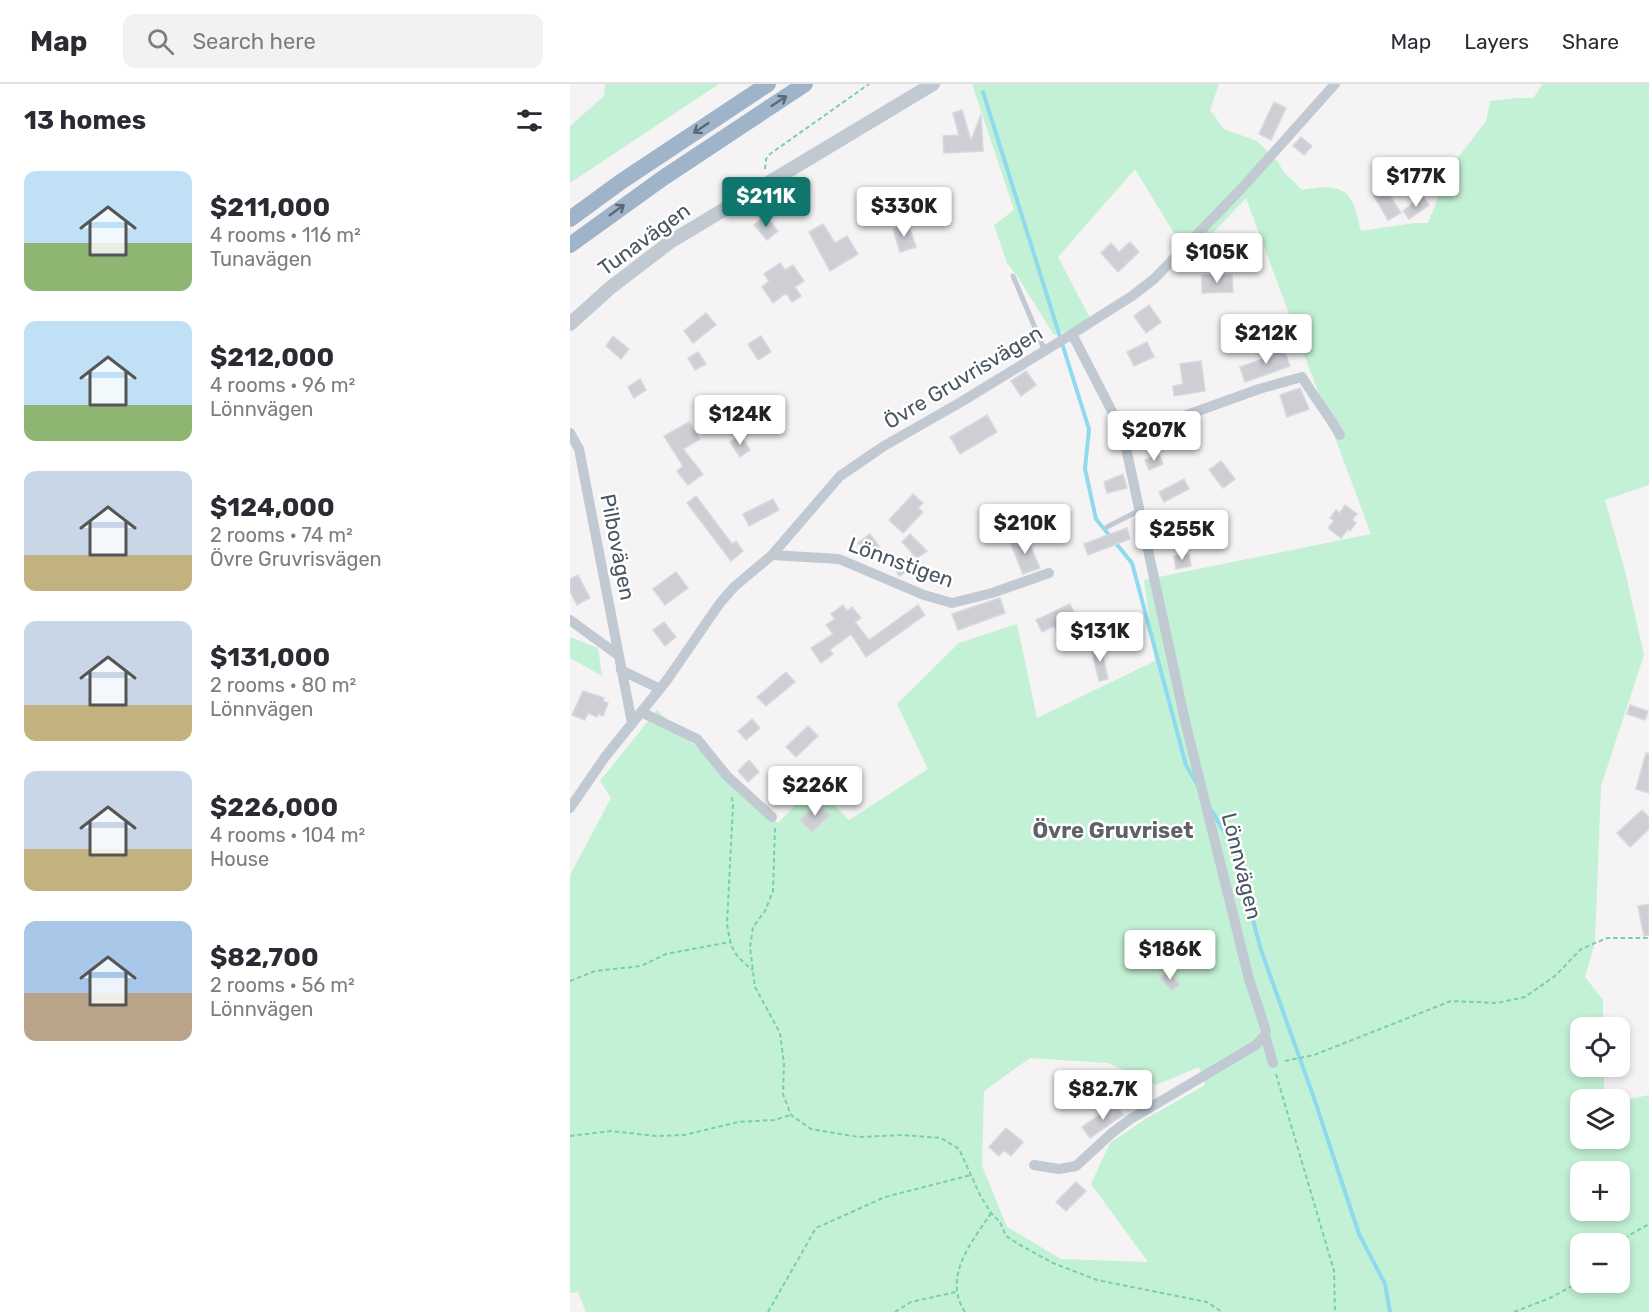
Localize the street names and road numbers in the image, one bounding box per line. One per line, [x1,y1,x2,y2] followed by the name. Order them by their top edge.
[593,197,695,281] street label: Tunavägen
[879,320,1047,434] street label: Övre Gruvrisvägen
[595,492,641,602] street label: Pilbovägen
[845,531,957,593] street label: Lönnstigen
[1217,810,1267,922] street label: Lönnvägen

